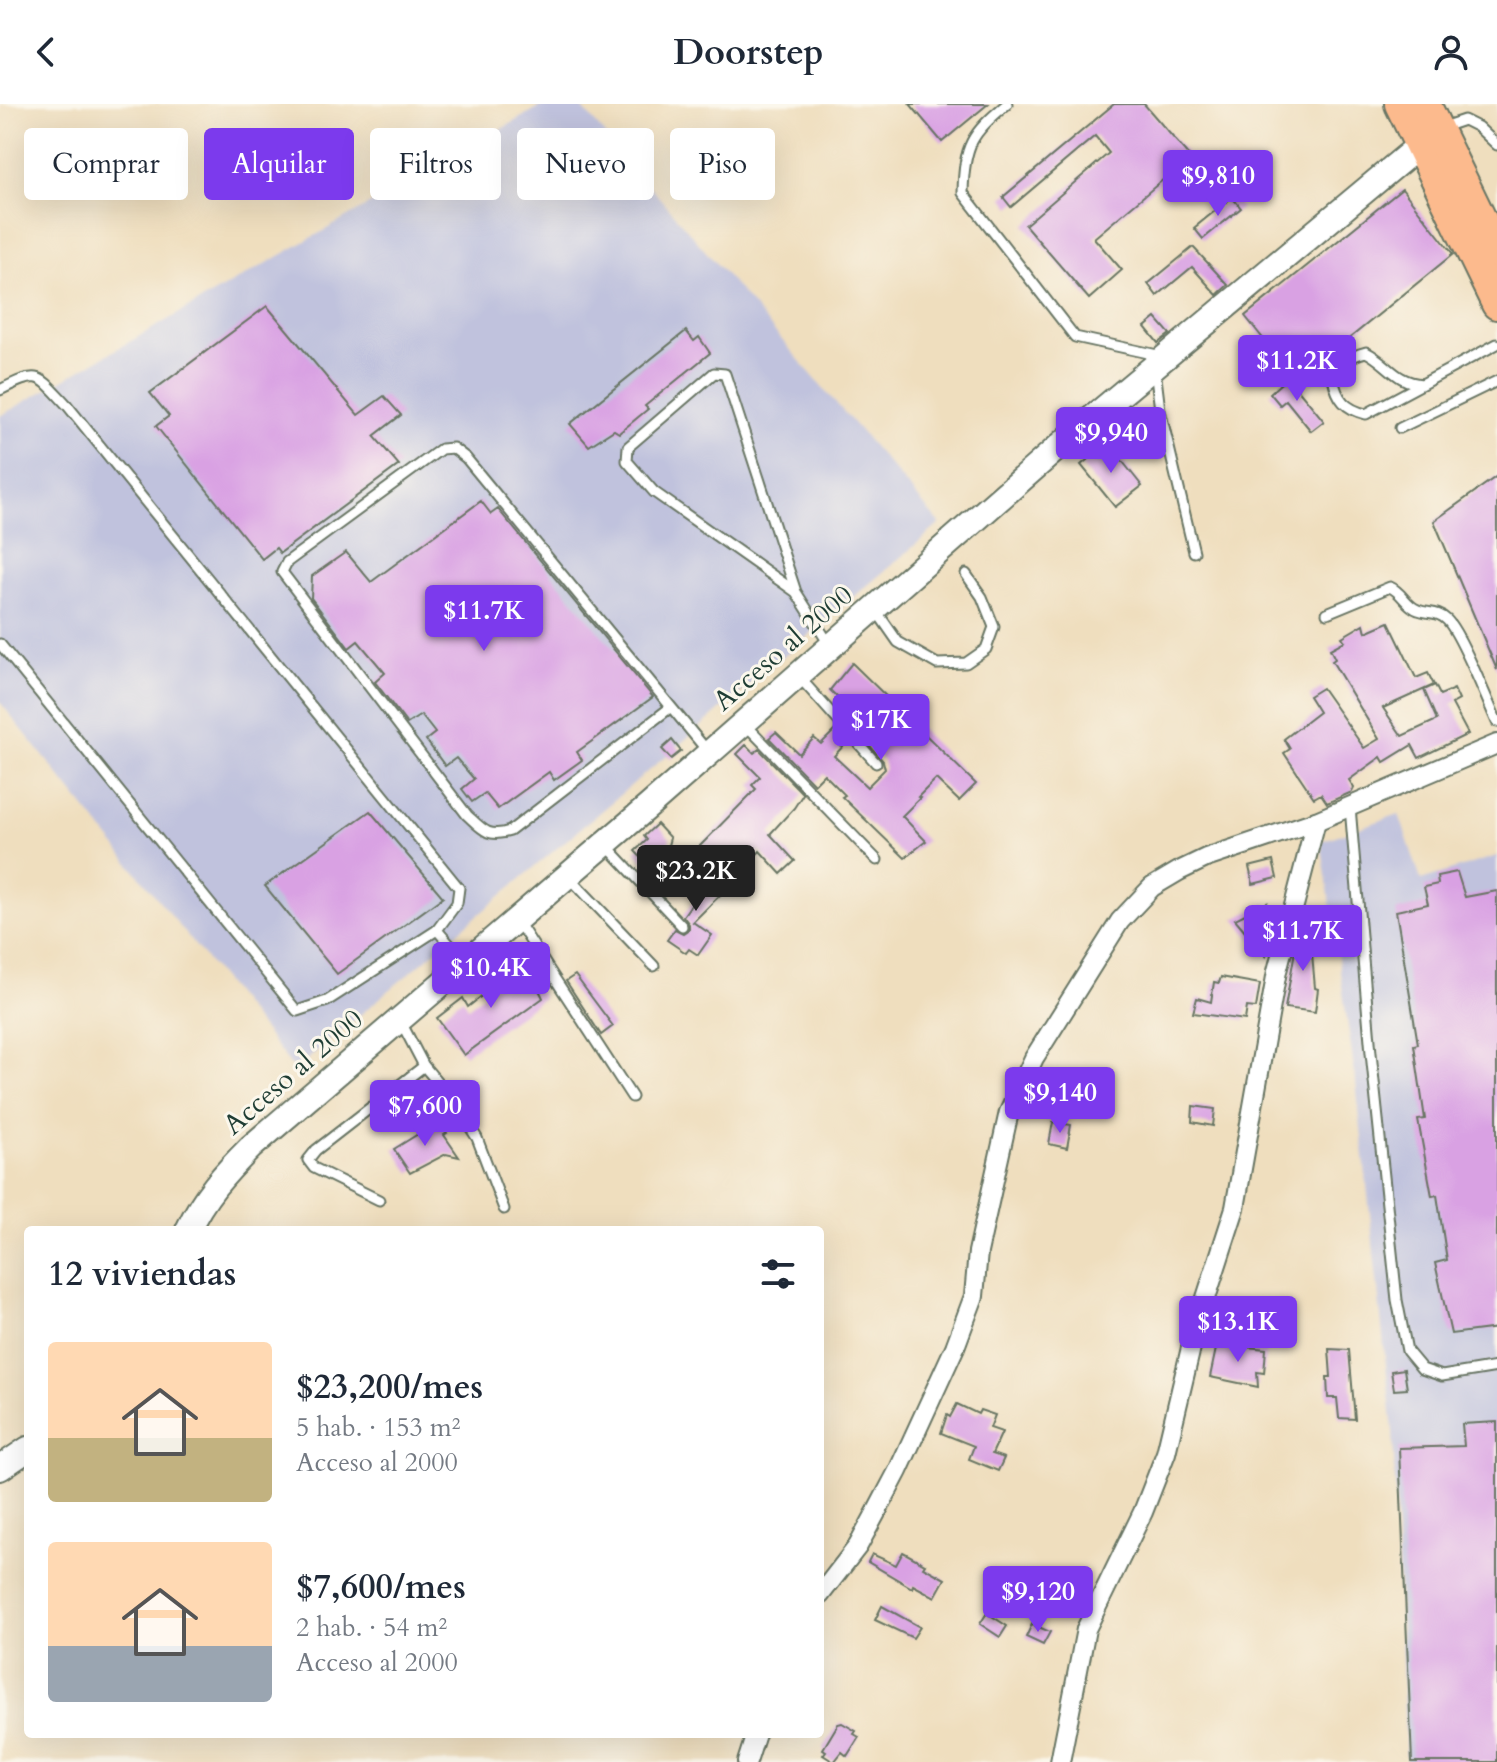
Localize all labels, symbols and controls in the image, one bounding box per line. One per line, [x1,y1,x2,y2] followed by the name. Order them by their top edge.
[673,28,824,77] text: Doorstep
[24,30,68,74] icon: back
[1429,30,1473,74] icon: person
[24,128,188,200] chip: Comprar
[204,128,354,200] chip: Alquilar
[370,128,501,200] chip: Filtros
[517,128,654,200] chip: Nuevo
[670,128,775,200] chip: Piso
[1153,150,1283,218] pin: $9,810
[1181,158,1255,193] text: $9,810
[1232,335,1362,403] pin: $11.2K
[1256,343,1338,378] text: $11.2K
[1046,407,1176,475] pin: $9,940
[1074,415,1148,450] text: $9,940
[705,576,861,720] street label: Acceso al 2000
[419,585,549,653] pin: $11.7K
[443,593,525,628] text: $11.7K
[834,694,928,762] pin: $17K
[850,702,912,737] text: $17K
[631,845,761,913] pin: $23.2K
[655,853,737,888] text: $23.2K
[1238,905,1368,973] pin: $11.7K
[1262,913,1344,948] text: $11.7K
[426,942,556,1010] pin: $10.4K
[450,950,532,985] text: $10.4K
[215,1000,371,1144] street label: Acceso al 2000
[995,1067,1125,1135] pin: $9,140
[1023,1075,1097,1110] text: $9,140
[360,1080,490,1148] pin: $7,600
[388,1088,462,1123] text: $7,600
[48,1251,236,1297] text: 12 viviendas
[756,1252,800,1296] icon: filters
[1173,1296,1303,1364] pin: $13.1K
[1197,1304,1279,1339] text: $13.1K
[296,1364,483,1410] text: $23,200/mes
[112,1374,208,1470] icon: home
[296,1410,461,1445] text: 5 hab. · 153 m²
[296,1445,458,1480] text: Acceso al 2000
[296,1564,466,1610] text: $7,600/mes
[973,1566,1103,1634] pin: $9,120
[112,1574,208,1670] icon: home
[1001,1574,1075,1609] text: $9,120
[296,1610,447,1645] text: 2 hab. · 54 m²
[296,1645,458,1680] text: Acceso al 2000

